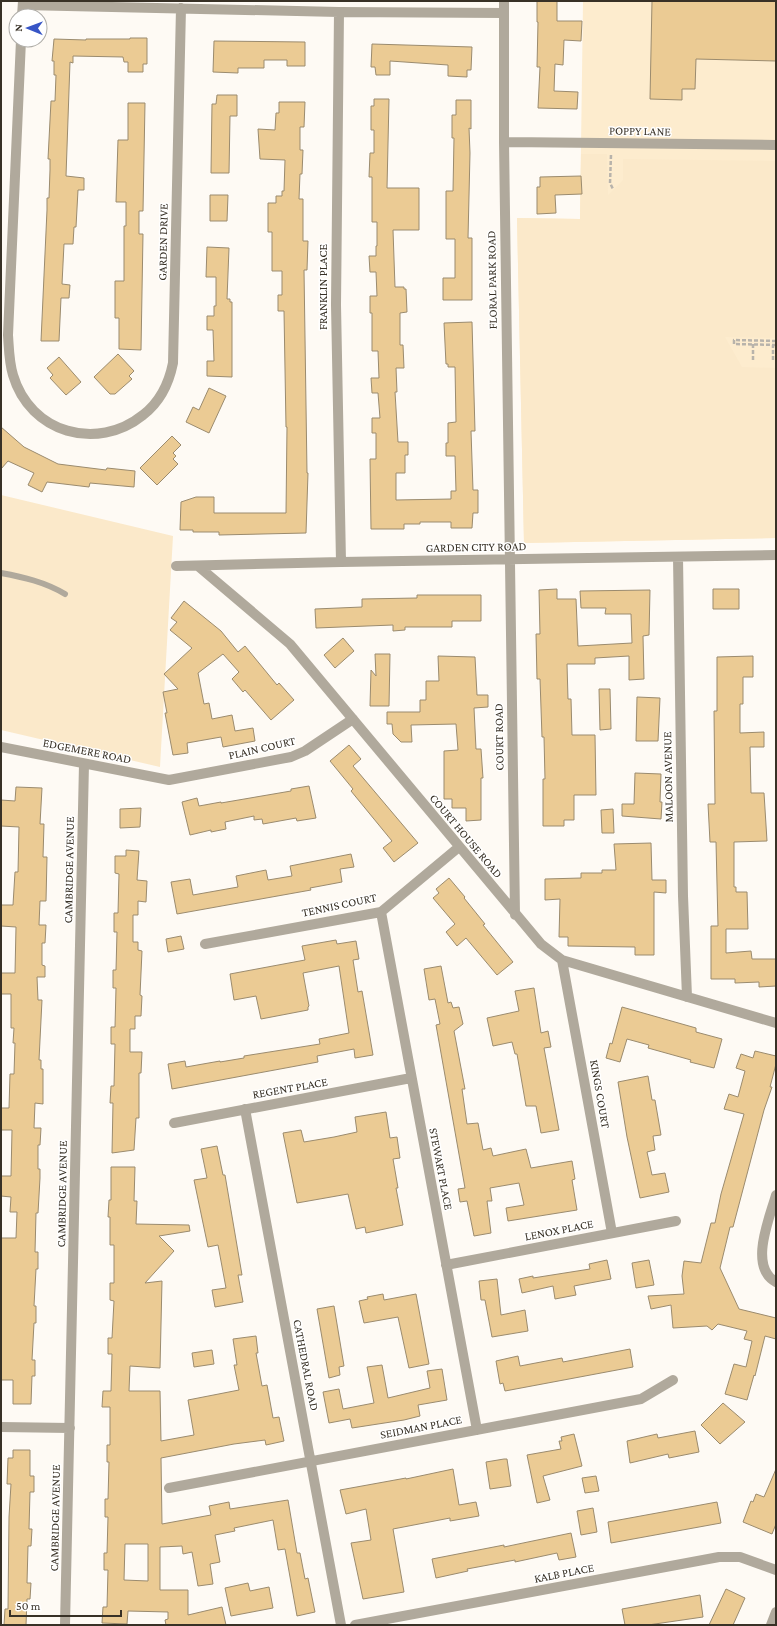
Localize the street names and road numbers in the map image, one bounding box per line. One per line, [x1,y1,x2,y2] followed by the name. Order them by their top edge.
[609,123,672,139] street label: POPPY LANE
[155,203,171,281] street label: GARDEN DRIVE
[484,230,500,330] street label: FLORAL PARK ROAD
[316,244,330,330] street label: FRANKLIN PLACE
[425,539,527,555] street label: GARDEN CITY ROAD
[491,703,507,771] street label: COURT ROAD
[660,731,676,823] street label: MALOON AVENUE
[227,733,297,763] street label: PLAIN COURT
[42,736,132,766] street label: EDGEMERE ROAD
[427,791,505,881] street label: COURT HOUSE ROAD
[61,816,77,924] street label: CAMBRIDGE AVENUE
[300,890,378,920] street label: TENNIS COURT
[587,1059,613,1130] street label: KINGS COURT
[251,1074,329,1102] street label: REGENT PLACE
[426,1127,456,1212] street label: STEWART PLACE
[54,1140,70,1248] street label: CAMBRIDGE AVENUE
[523,1216,595,1244] street label: LENOX PLACE
[290,1318,322,1412] street label: CATHEDRAL ROAD
[379,1412,464,1442] street label: SEIDMAN PLACE
[47,1464,63,1572] street label: CAMBRIDGE AVENUE
[533,1560,596,1586] street label: KALB PLACE

